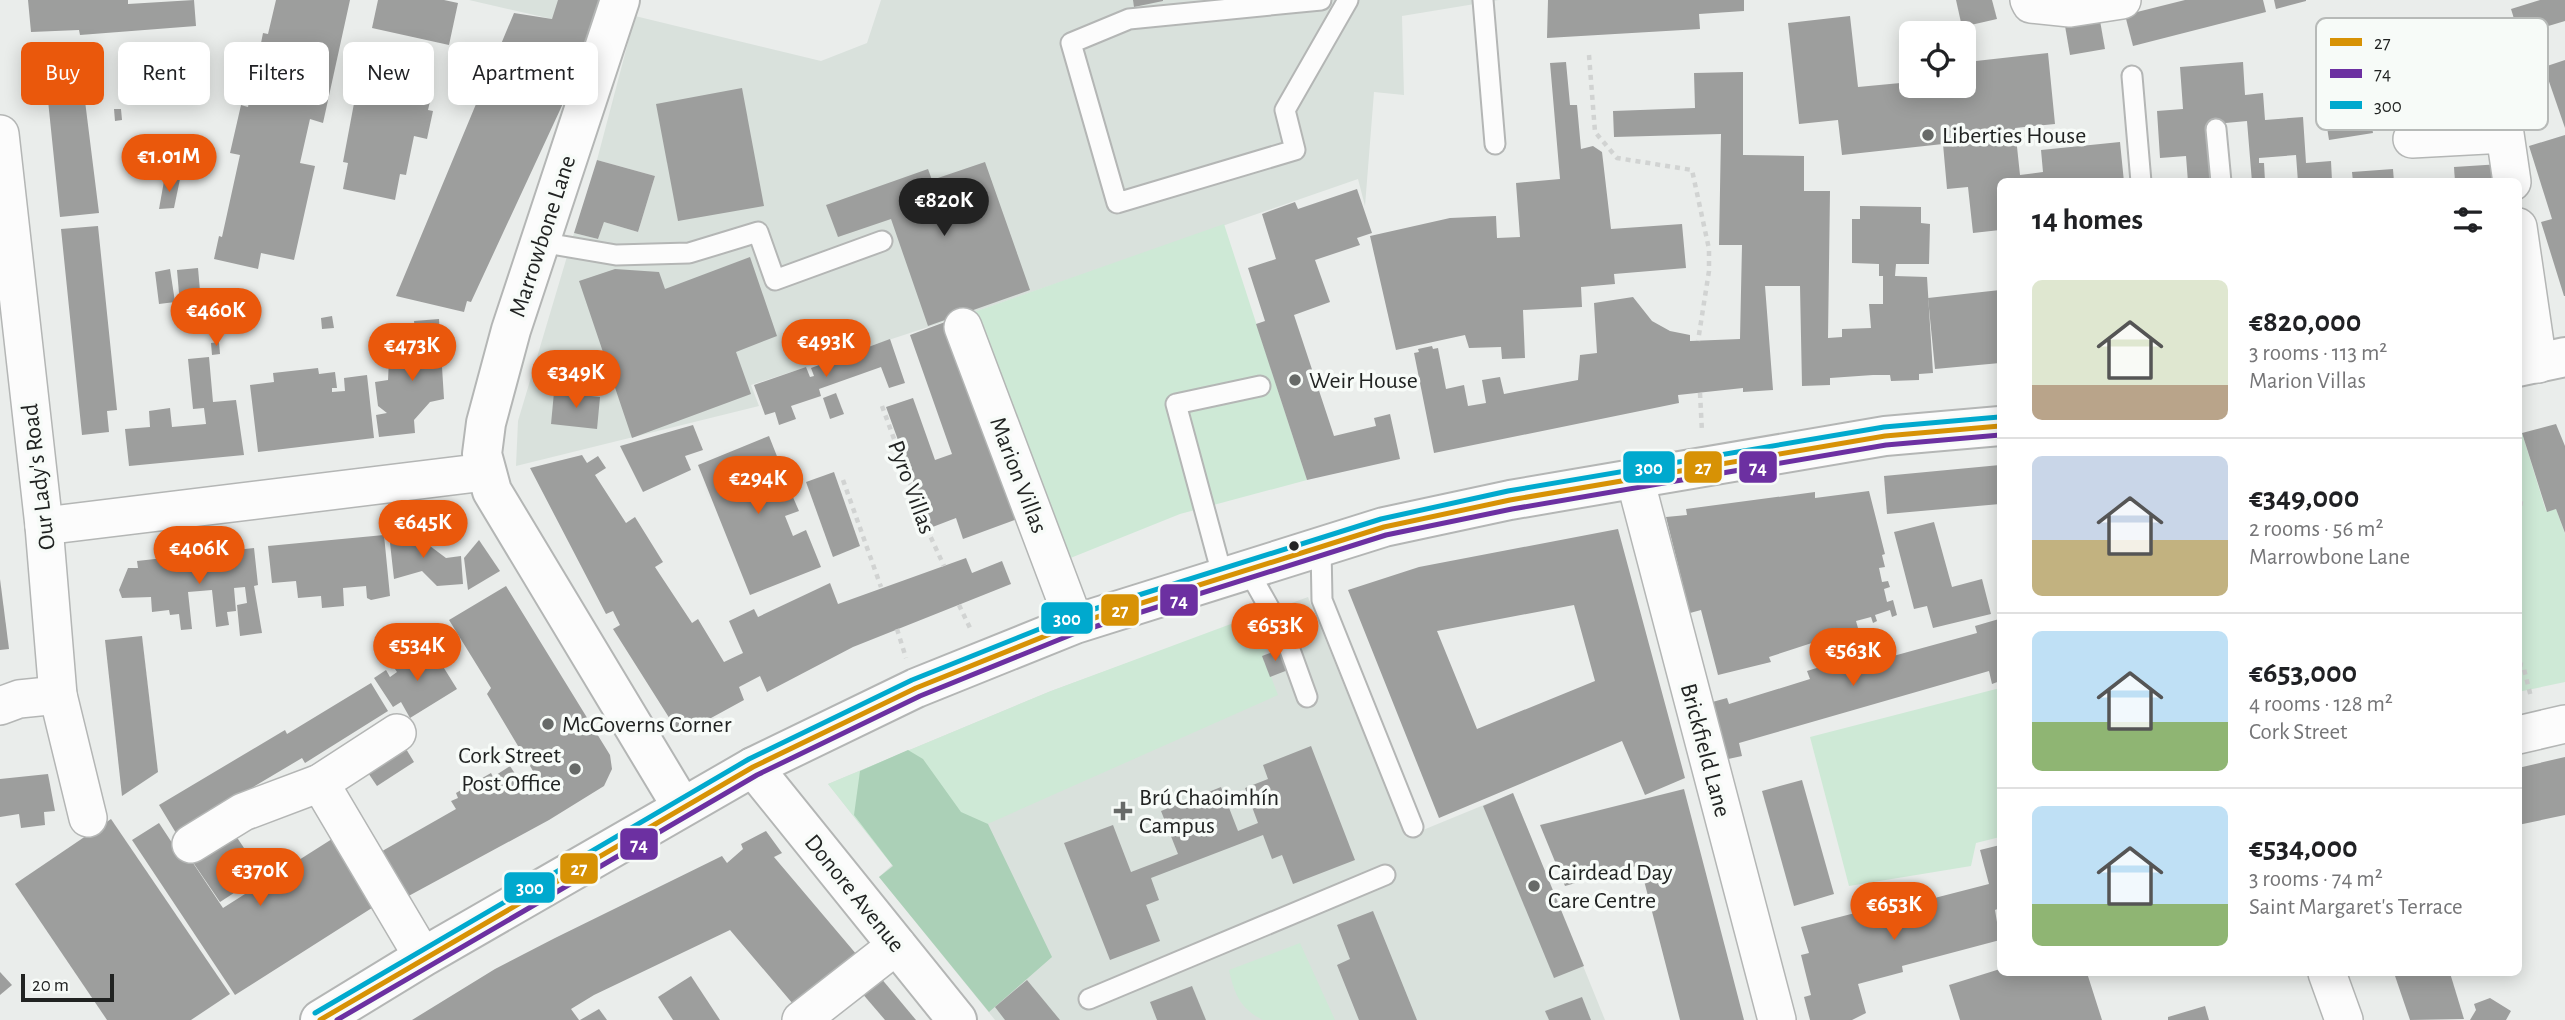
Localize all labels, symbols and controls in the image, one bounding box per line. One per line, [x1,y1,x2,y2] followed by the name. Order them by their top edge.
[2316,18,2548,130] legend
[1899,21,1976,98] map controls
[1899,21,1976,98] button: locate
[2374,34,2391,53] text: 27
[21,42,104,105] chip: Buy
[118,42,210,105] chip: Rent
[224,42,329,105] chip: Filters
[343,42,434,105] chip: New
[448,42,598,105] chip: Apartment
[2374,65,2391,84] text: 74
[2374,97,2402,116] text: 300
[1942,124,2086,148] place label: Liberties House
[1920,127,1936,143] marker: Liberties House
[112,134,226,194] pin: €1.01M
[138,145,200,168] text: €1.01M
[506,153,580,320] street label: Marrowbone Lane
[895,178,993,238] pin: €820K
[915,189,973,212] text: €820K
[2449,201,2487,239] icon: filters
[2032,205,2143,235] text: 14 homes
[167,288,265,348] pin: €460K
[187,299,245,322] text: €460K
[2249,307,2361,337] text: €820,000
[2088,308,2172,392] icon: home
[777,320,875,379] pin: €493K
[363,324,461,383] pin: €473K
[798,330,854,353] text: €493K
[384,334,440,357] text: €473K
[2249,342,2387,365] text: 3 rooms · 113 m²
[527,350,625,410] pin: €349K
[548,361,604,384] text: €349K
[1309,369,1418,393] place label: Weir House
[2249,370,2366,393] text: Marion Villas
[1287,372,1303,388] marker: Weir House
[18,402,60,551] street label: Our Lady's Road
[985,414,1051,537] street label: Marion Villas
[883,437,939,537] street label: Pyro Villas
[1622,450,1676,484] line badge: 300
[1683,450,1723,484] line badge: 27
[1738,450,1778,484] line badge: 74
[709,456,807,516] pin: €294K
[1635,459,1663,478] text: 300
[1694,459,1712,478] text: 27
[1749,459,1767,478] text: 74
[729,467,787,490] text: €294K
[2249,483,2359,513] text: €349,000
[2088,484,2172,568] icon: home
[374,500,472,560] pin: €645K
[395,511,451,534] text: €645K
[2249,518,2383,541] text: 2 rooms · 56 m²
[150,526,248,586] pin: €406K
[170,537,228,560] text: €406K
[1287,539,1301,553] unlabelled marker
[2249,546,2410,569] text: Marrowbone Lane
[1159,583,1199,617] line badge: 74
[1170,592,1188,611] text: 74
[1100,593,1140,627] line badge: 27
[1040,601,1094,635] line badge: 300
[1111,602,1129,621] text: 27
[1226,604,1324,663] pin: €653K
[1053,610,1081,629] text: 300
[1247,614,1303,637] text: €653K
[368,624,466,683] pin: €534K
[1804,628,1902,688] pin: €563K
[389,634,445,657] text: €534K
[1825,639,1881,662] text: €563K
[2249,658,2357,688] text: €653,000
[2088,659,2172,743] icon: home
[1676,681,1734,820] street label: Brickfield Lane
[2249,693,2393,716] text: 4 rooms · 128 m²
[562,713,732,737] place label: McGoverns Corner
[540,716,556,732] marker: McGoverns Corner
[2249,721,2347,744] text: Cork Street
[458,744,561,796] place label: Cork Street Post Office
[567,761,583,777] marker: Cork Street Post Office
[1139,786,1279,838] place label: Brú Chaoimhín Campus
[1113,801,1133,821] marker: Brú Chaoimhín Campus
[619,827,659,861] line badge: 74
[800,830,909,957] street label: Donore Avenue
[2249,833,2358,863] text: €534,000
[2088,834,2172,918] icon: home
[630,836,648,855] text: 74
[211,848,309,908] pin: €370K
[559,852,599,885] line badge: 27
[232,859,288,882] text: €370K
[570,860,588,879] text: 27
[1548,861,1673,913] place label: Cairdead Day Care Centre
[2249,868,2383,891] text: 3 rooms · 74 m²
[503,871,556,904] line badge: 300
[1526,878,1542,894] marker: Cairdead Day Care Centre
[516,879,544,898] text: 300
[1845,883,1943,942] pin: €653K
[1866,893,1922,916] text: €653K
[2249,896,2463,919] text: Saint Margaret's Terrace
[21,971,114,1003] scale bar
[32,976,69,995] text: 20 m

